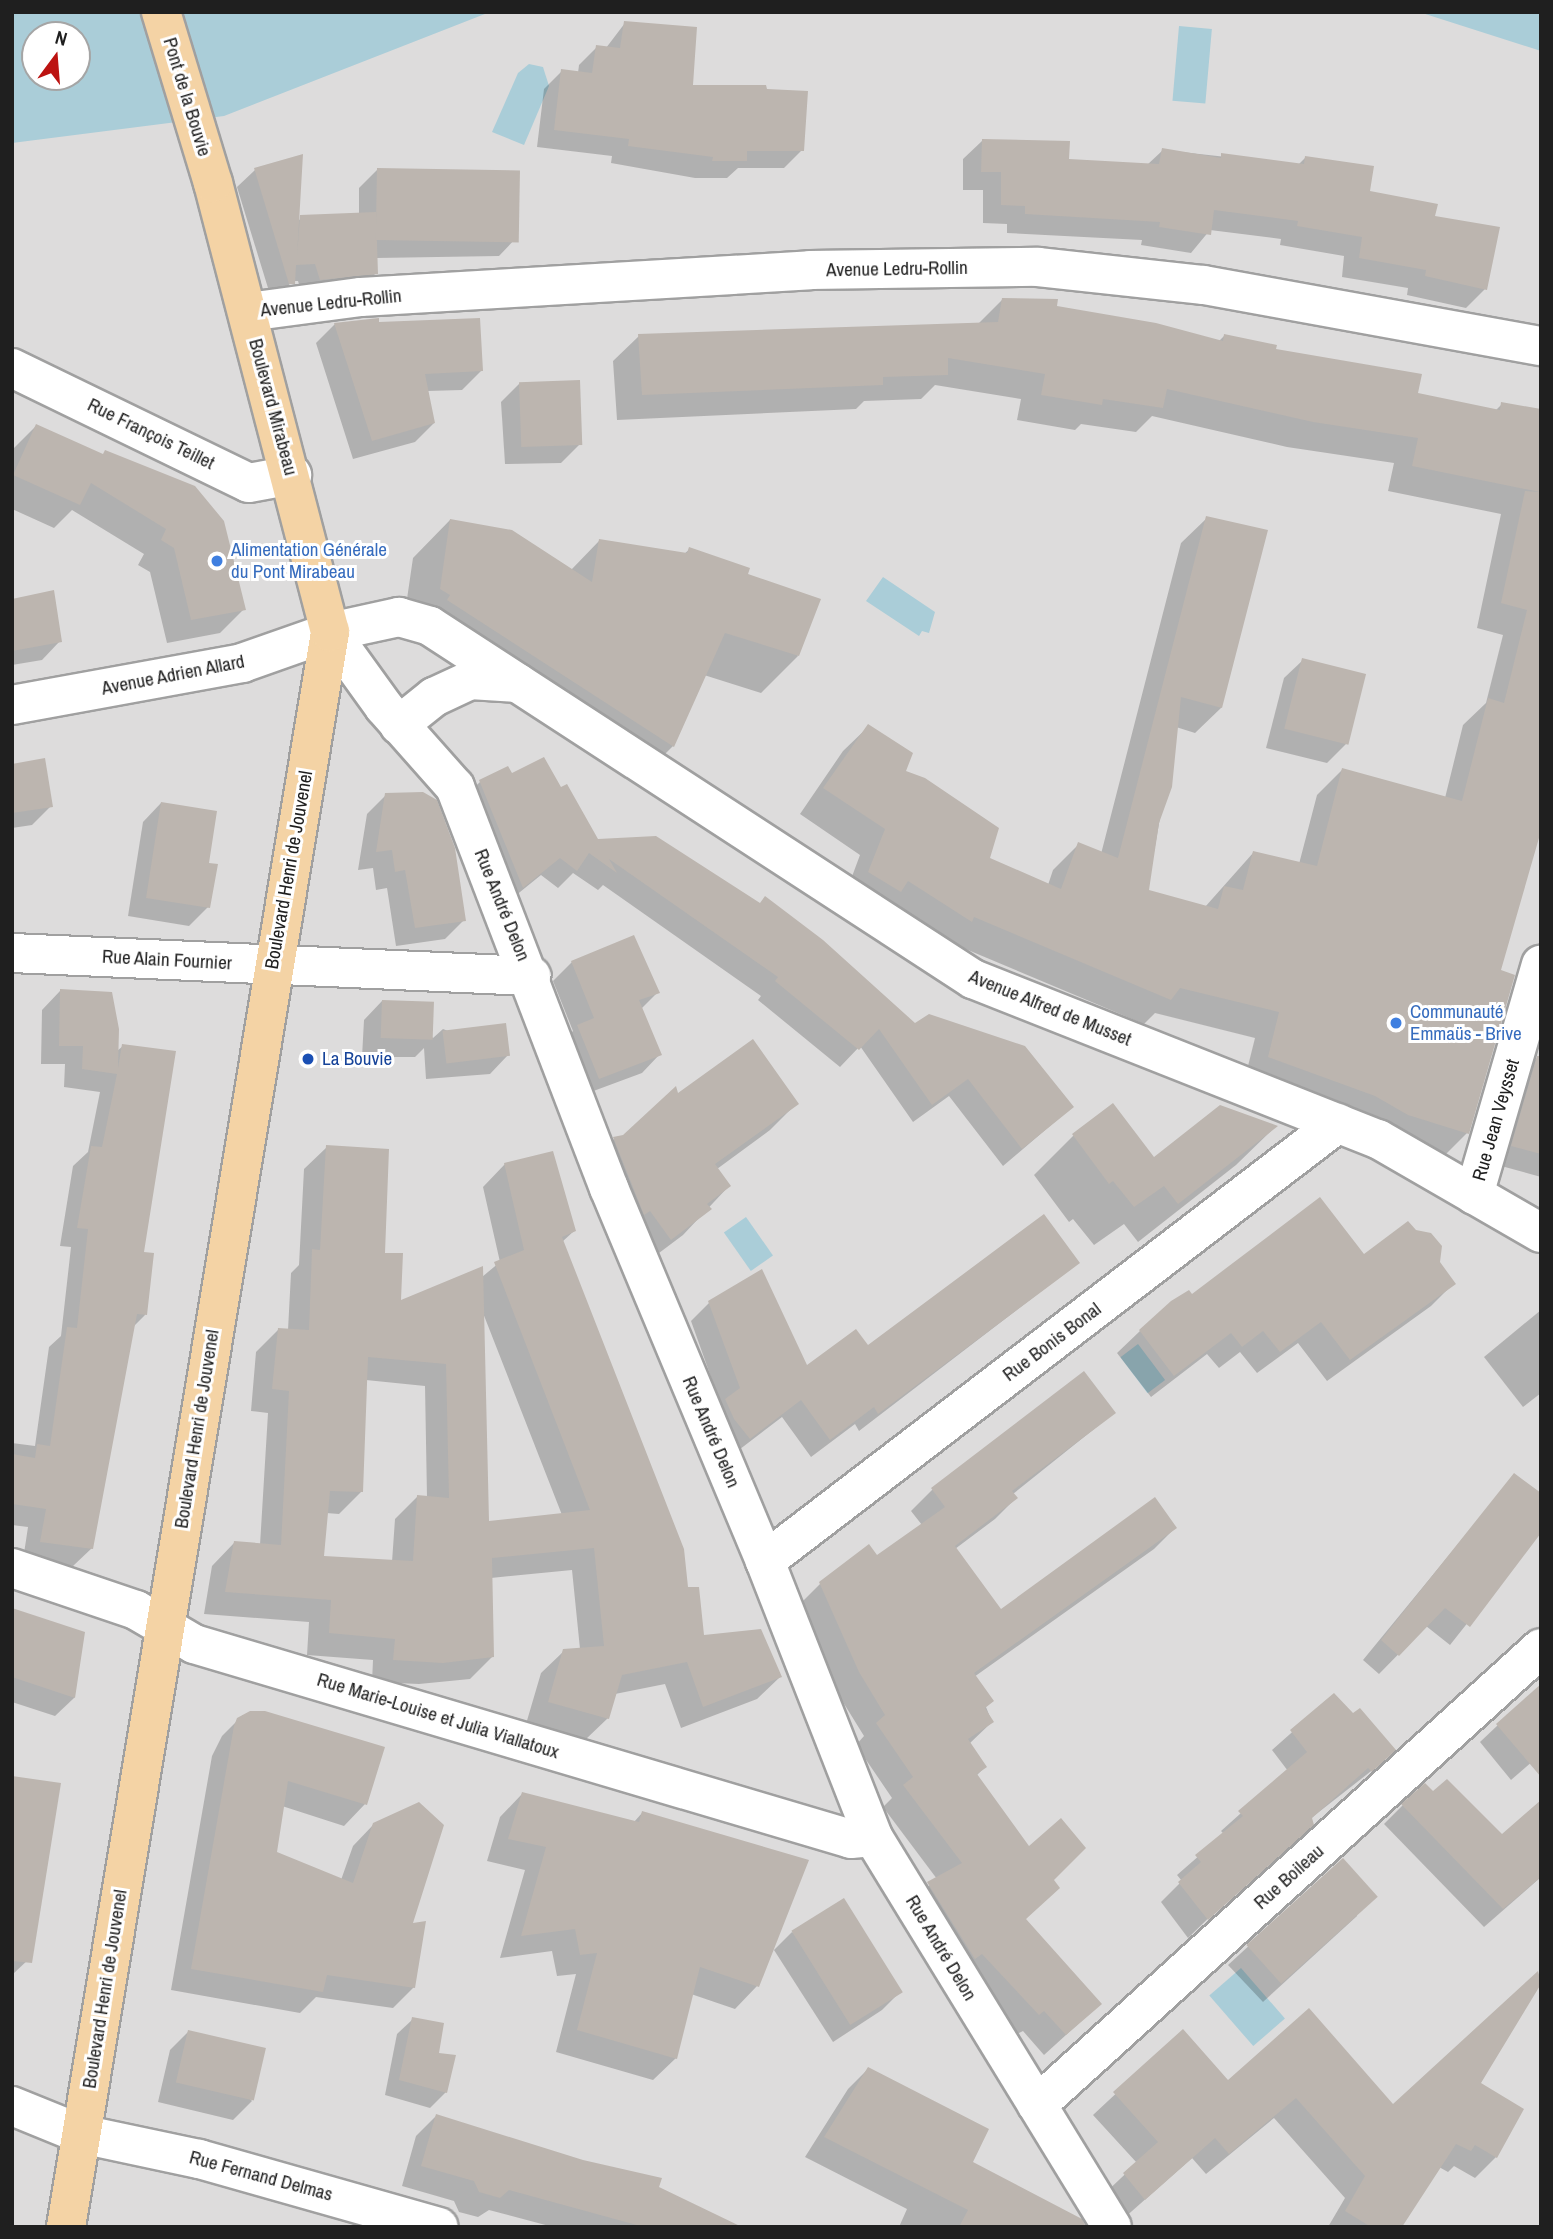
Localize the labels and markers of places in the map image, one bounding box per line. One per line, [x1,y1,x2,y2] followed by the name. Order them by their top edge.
[231,539,387,583] place label: Alimentation Générale du Pont Mirabeau
[209,553,225,569] marker: Alimentation Générale du Pont Mirabeau
[1410,1001,1522,1045] place label: Communauté Emmaüs - Brive
[1388,1015,1404,1031] marker: Communauté Emmaüs - Brive
[322,1048,392,1070] place label: La Bouvie
[300,1051,316,1067] marker: La Bouvie

